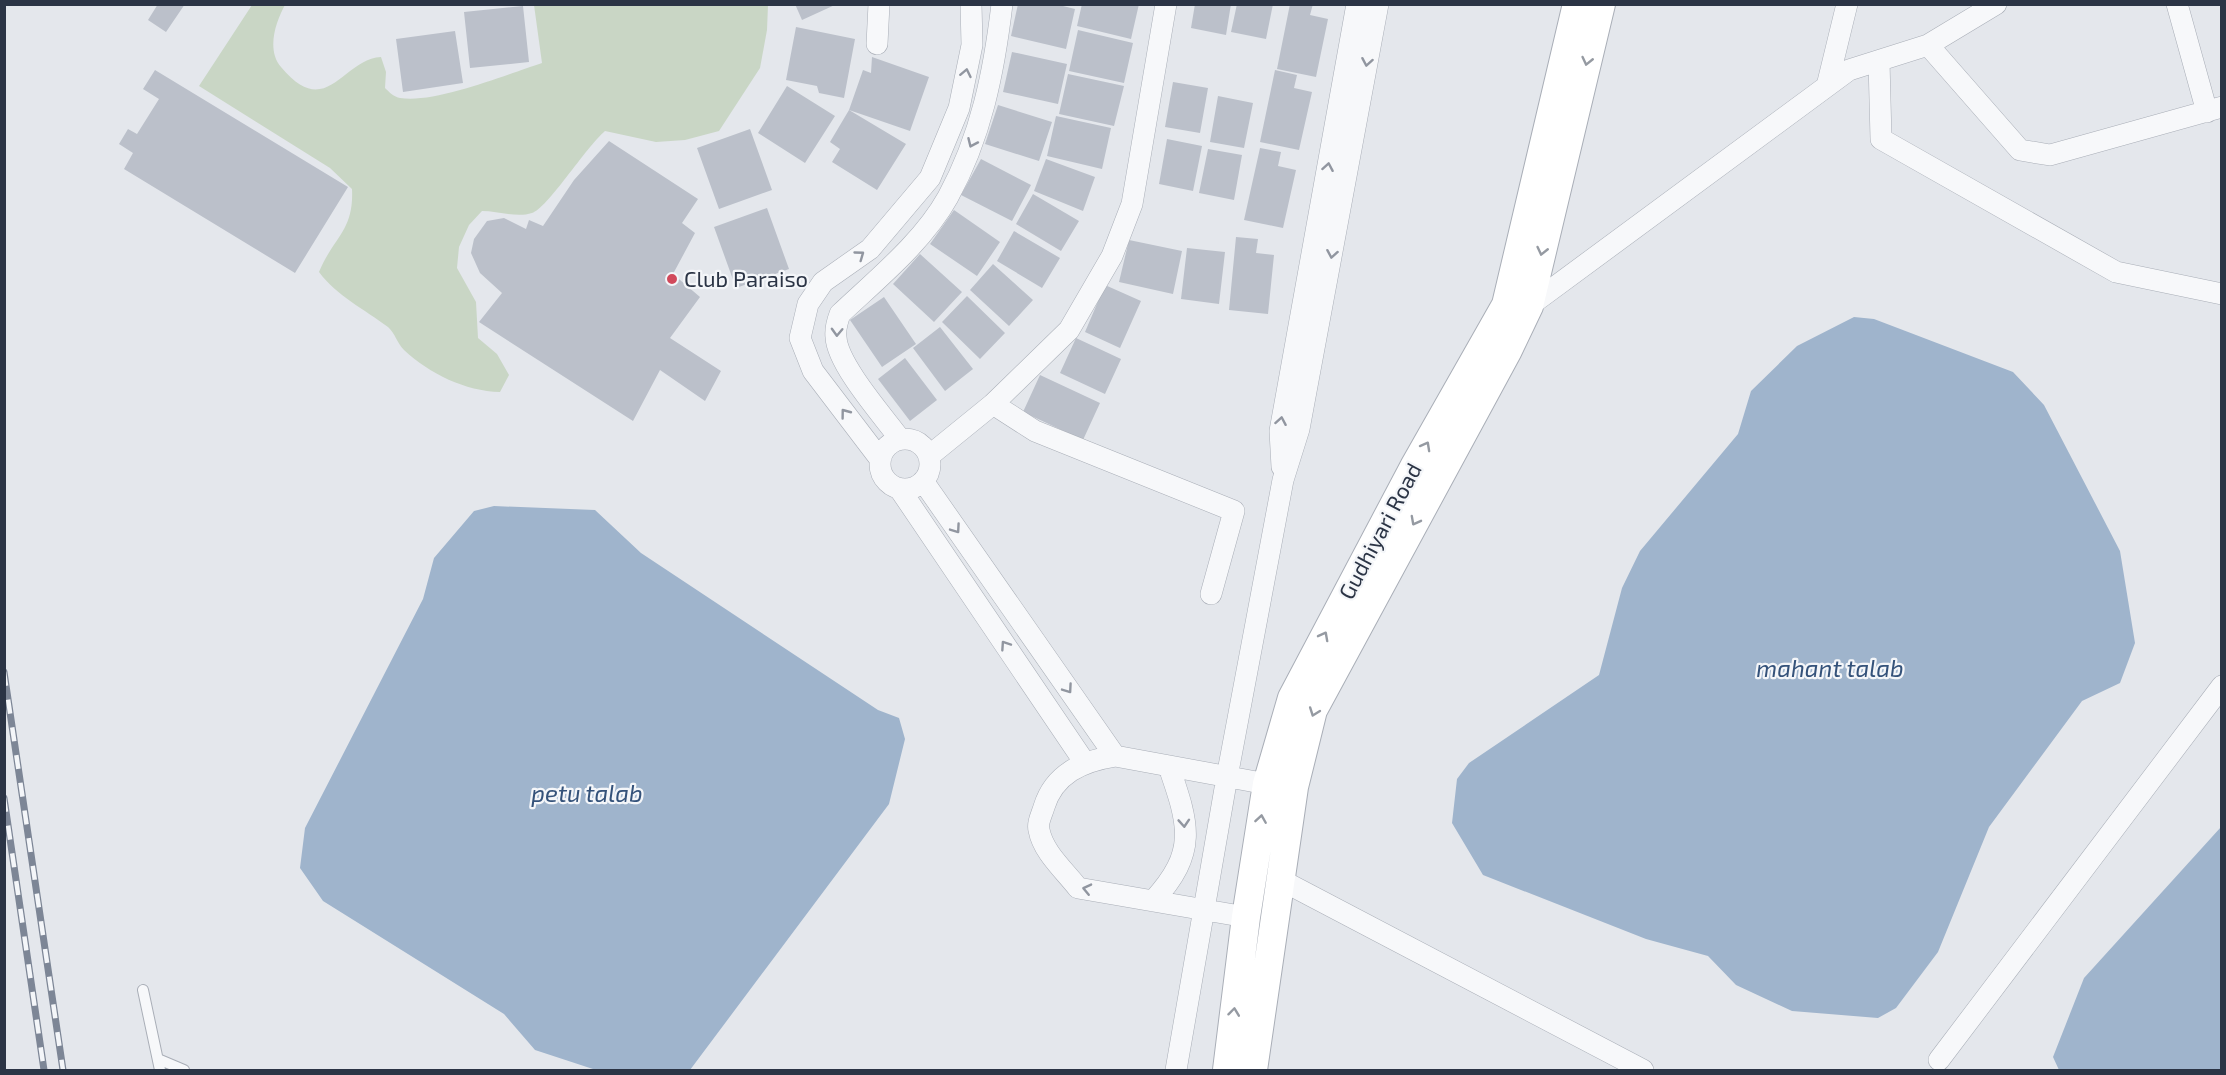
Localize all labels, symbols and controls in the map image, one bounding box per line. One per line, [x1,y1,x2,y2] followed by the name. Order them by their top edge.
[1582,56,1595,66] one-way arrow
[1361,57,1374,67] one-way arrow
[959,69,972,79] one-way arrow
[967,137,979,148] one-way arrow
[1321,163,1334,173] one-way arrow
[1536,246,1549,256] one-way arrow
[1326,249,1338,258] one-way arrow
[854,252,865,263] one-way arrow
[684,265,808,291] place label: Club Paraiso
[665,272,679,286] marker: Club Paraiso
[831,328,843,337] one-way arrow
[841,408,852,419] one-way arrow
[1275,417,1287,426] one-way arrow
[1419,442,1430,452] one-way arrow
[1332,458,1426,603] street label: Gudhiyari Road
[1411,515,1422,526] one-way arrow
[949,522,960,533] one-way arrow
[1317,632,1328,643] one-way arrow
[1001,641,1012,652] one-way arrow
[1756,653,1904,682] water label: mahant talab
[1061,682,1072,693] one-way arrow
[1309,706,1321,717] one-way arrow
[531,778,643,807] water label: petu talab
[1255,815,1267,824] one-way arrow
[1177,818,1190,827] one-way arrow
[1082,883,1092,896] one-way arrow
[1228,1008,1240,1017] one-way arrow

